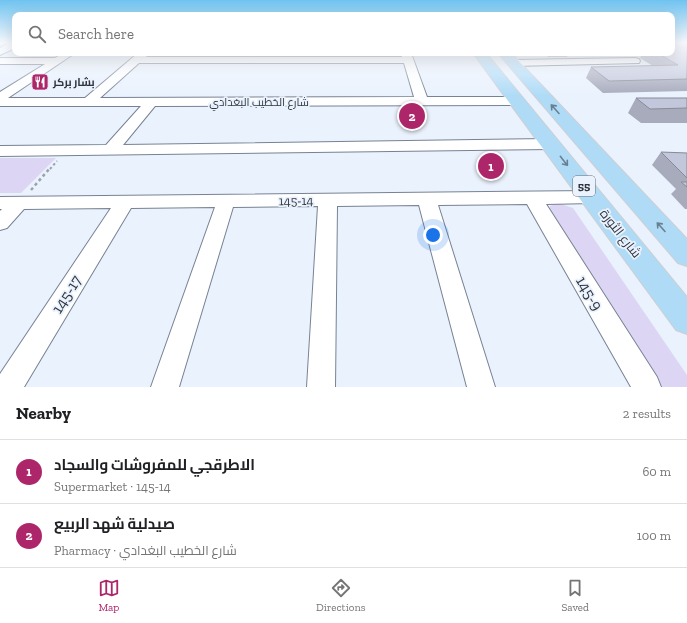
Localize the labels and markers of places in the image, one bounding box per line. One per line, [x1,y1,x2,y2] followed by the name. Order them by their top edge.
[30,72,50,92] restaurant icon: بشار بركر
[52,76,95,89] place label: بشار بركر
[399,101,425,131] pin: 2
[478,151,504,181] pin: 1

